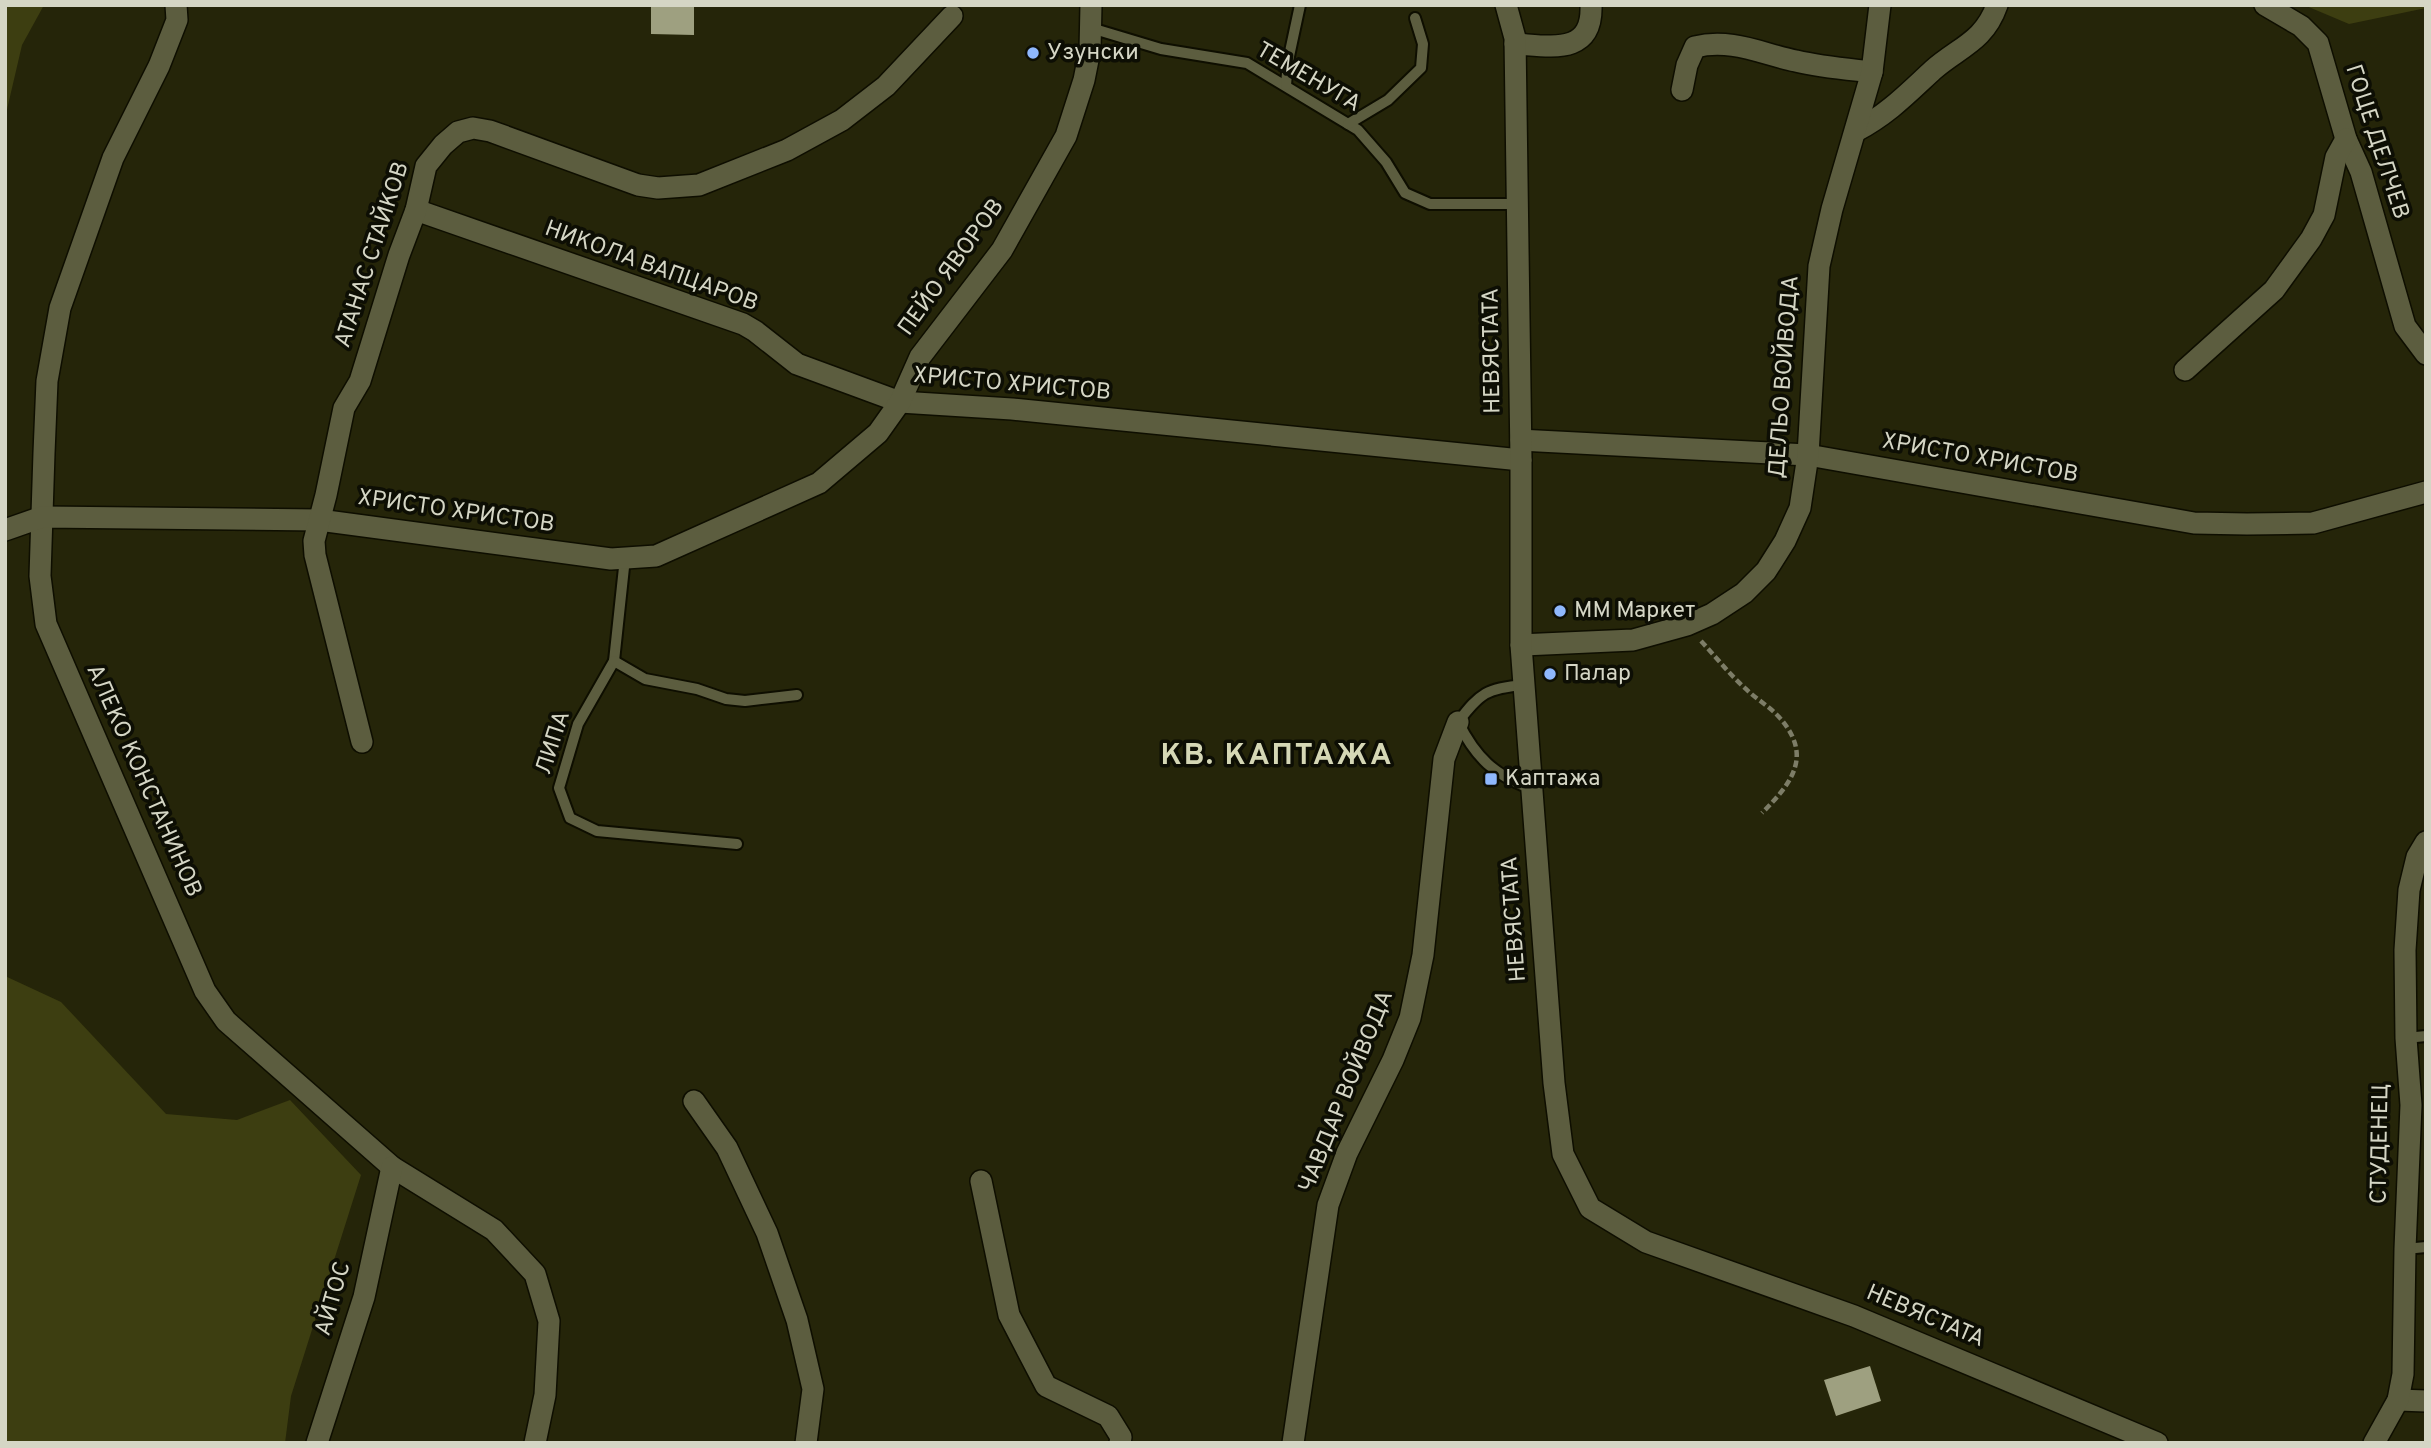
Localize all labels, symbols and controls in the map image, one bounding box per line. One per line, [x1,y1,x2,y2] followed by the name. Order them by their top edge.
[1250,36,1366,120] street label: ТЕМЕНУГА
[1047,39,1139,68] place label: Узунски
[1025,45,1041,61] marker: Узунски
[2337,61,2415,223] street label: ГОЦЕ ДЕЛЧЕВ
[327,158,417,352] street label: АТАНАС СТАЙКОВ
[891,193,1011,342] street label: ПЕЙО ЯВОРОВ
[540,215,762,319] street label: НИКОЛА ВАПЦАРОВ
[1761,274,1807,479] street label: ДЕЛЬО ВОЙВОДА
[1477,288,1509,414] street label: НЕВЯСТАТА
[912,362,1112,408] street label: ХРИСТО ХРИСТОВ
[1880,427,2080,491] street label: ХРИСТО ХРИСТОВ
[356,484,556,540] street label: ХРИСТО ХРИСТОВ
[1574,597,1695,626] place label: ММ Маркет
[1552,603,1568,619] marker: ММ Маркет
[79,660,207,902] street label: АЛЕКО КОНСТАНИНОВ
[1564,660,1631,689] place label: Палар
[1542,666,1558,682] marker: Палар
[530,707,578,779] street label: ЛИПА
[1161,738,1393,775] district label: КВ. КАПТАЖА
[1505,765,1600,794] place label: Каптажа
[1483,771,1499,787] marker: Каптажа
[1496,855,1534,983] street label: НЕВЯСТАТА
[1291,986,1401,1198] street label: ЧАВДАР ВОЙВОДА
[2365,1083,2397,1205] street label: СТУДЕНЕЦ
[308,1258,358,1340] street label: АЙТОС
[1861,1279,1989,1355] street label: НЕВЯСТАТА

